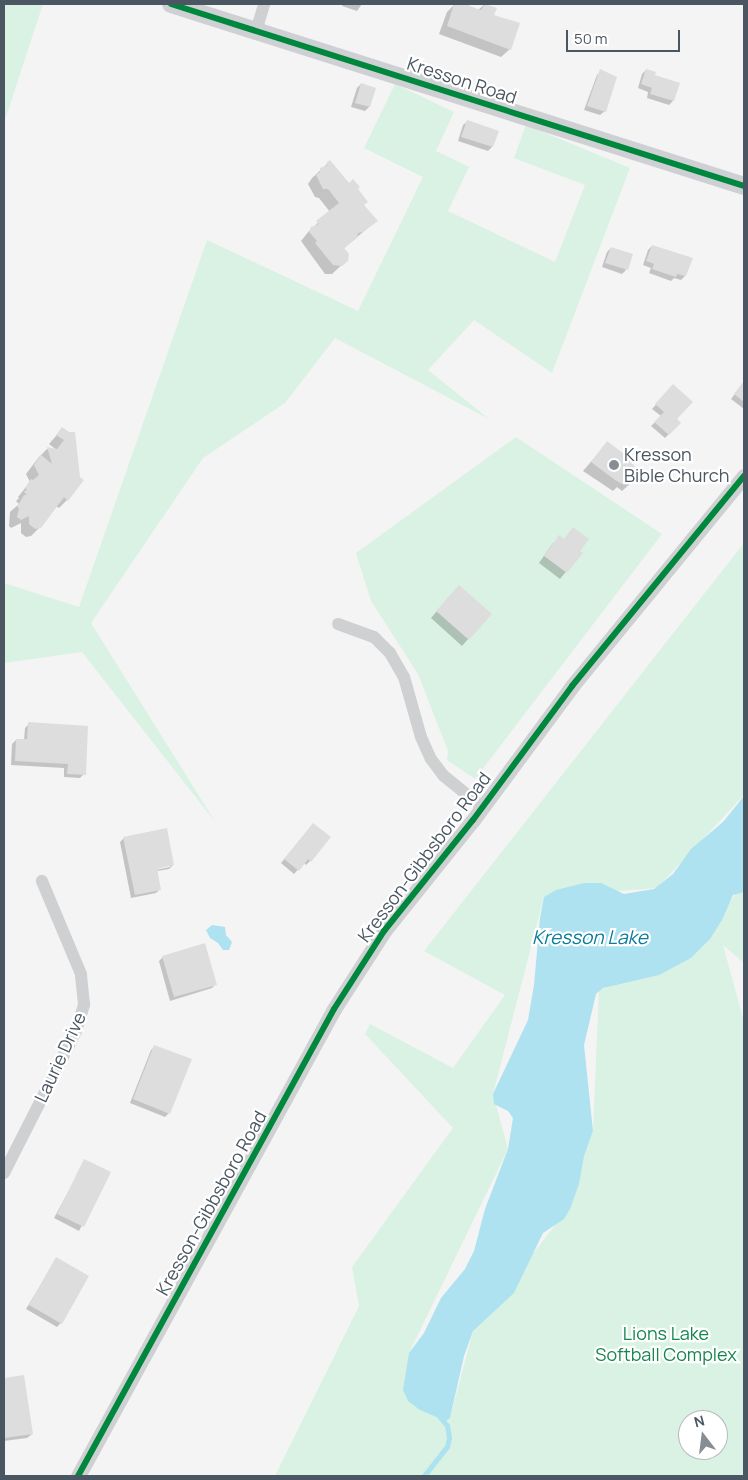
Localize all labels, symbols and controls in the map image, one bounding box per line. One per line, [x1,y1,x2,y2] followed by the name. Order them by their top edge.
[568,20,682,52] scale bar
[574,28,608,49] text: 50 m
[404,52,520,108] street label: Kresson Road
[624,444,729,486] place label: Kresson Bible Church
[608,459,620,471] marker: Kresson Bible Church
[353,768,495,946] street label: Kresson-Gibbsboro Road
[532,927,648,949] water label: Kresson Lake
[30,1009,90,1105] street label: Laurie Drive
[151,1107,271,1299] street label: Kresson-Gibbsboro Road
[595,1323,737,1366] park label: Lions Lake Softball Complex
[678,1410,728,1460] north arrow
[692,1411,707,1431] text: N

